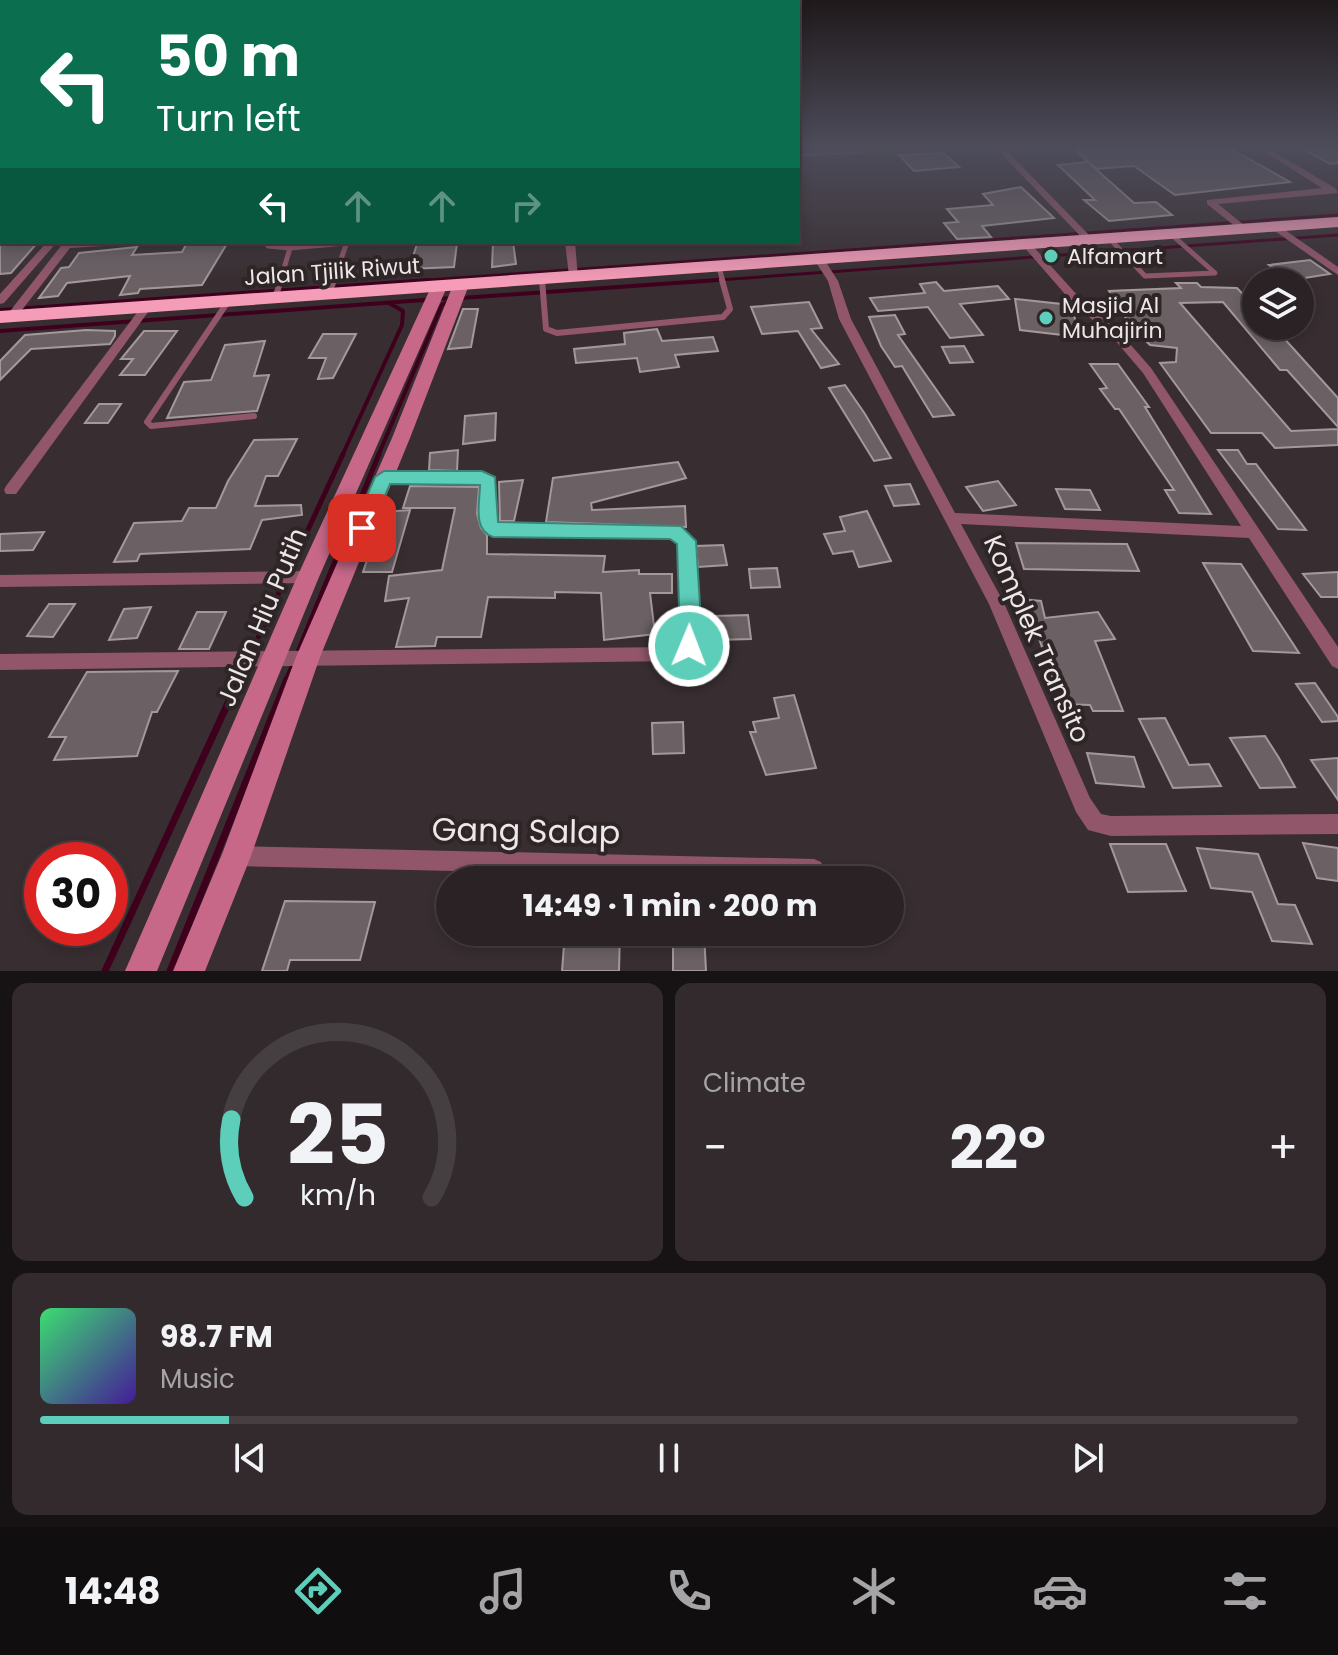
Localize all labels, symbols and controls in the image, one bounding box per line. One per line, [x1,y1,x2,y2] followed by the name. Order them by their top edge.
[156,17,300,96] text: 50 m
[24,32,128,136] icon: left
[156,93,301,144] text: Turn left
[252,184,296,228] icon: left
[336,184,380,228] icon: ahead
[420,184,464,228] icon: ahead
[504,184,548,228] icon: right
[1067,241,1163,272] place label: Alfamart
[1042,247,1060,265] marker: Alfamart
[243,250,421,293] street label: Jalan Tjilik Riwut
[1242,268,1314,340] map controls
[1242,268,1314,340] button: layers
[1062,290,1163,346] place label: Masjid Al Muhajirin
[1037,309,1055,327] marker: Masjid Al Muhajirin
[328,494,396,562] pin
[340,506,384,550] icon: arrive
[208,522,316,712] street label: Jalan Hiu Putih
[975,530,1099,748] street label: Komplek Transito
[647,604,731,688] position arrow
[431,806,621,855] street label: Gang Salap
[24,842,128,946] speed limit sign: 30
[522,884,818,927] text: 14:49 · 1 min · 200 m
[703,1065,806,1101] text: Climate
[287,1077,388,1193] text: 25
[949,1106,1046,1190] text: 22°
[703,1117,727,1178] text: −
[1268,1117,1298,1178] text: +
[299,1175,376,1215] text: km/h
[160,1315,273,1358] text: 98.7 FM
[160,1361,235,1397] text: Music
[228,1436,272,1480] icon: previous
[647,1436,691,1480] icon: pause
[1066,1436,1110,1480] icon: next
[290,1563,346,1619] icon: directions
[475,1563,531,1619] icon: music
[661,1563,717,1619] icon: phone
[846,1563,902,1619] icon: climate
[1032,1563,1088,1619] icon: car
[1217,1563,1273,1619] icon: filters
[65,1566,161,1617] text: 14:48

